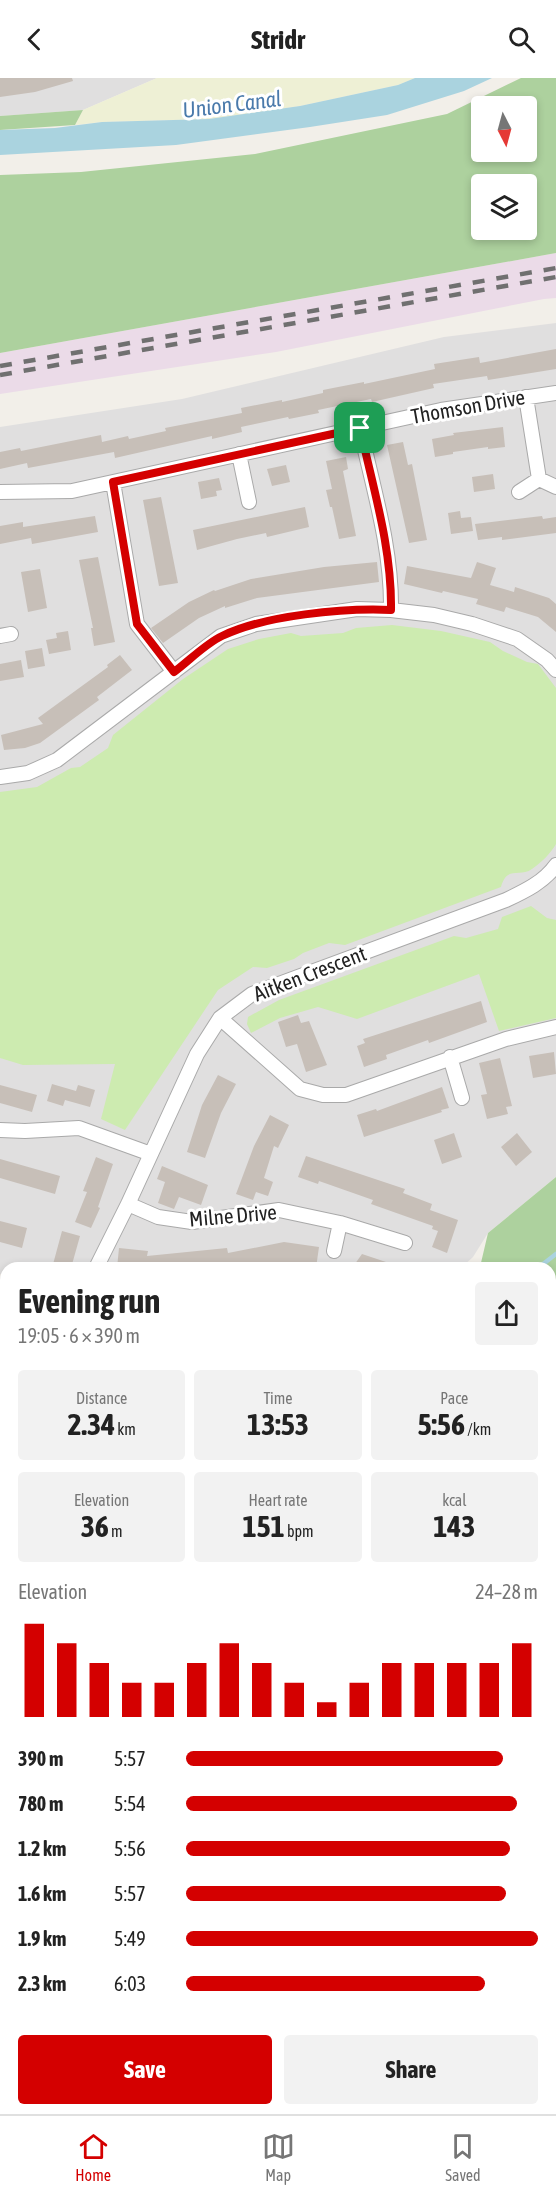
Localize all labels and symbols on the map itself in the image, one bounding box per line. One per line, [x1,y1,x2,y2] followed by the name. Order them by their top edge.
[181,85,283,123] water label: Union Canal
[471,96,537,162] north arrow
[409,384,527,428] street label: Thomson Drive
[334,402,385,453] pin
[250,941,369,1006] street label: Aitken Crescent
[188,1199,278,1231] street label: Milne Drive

